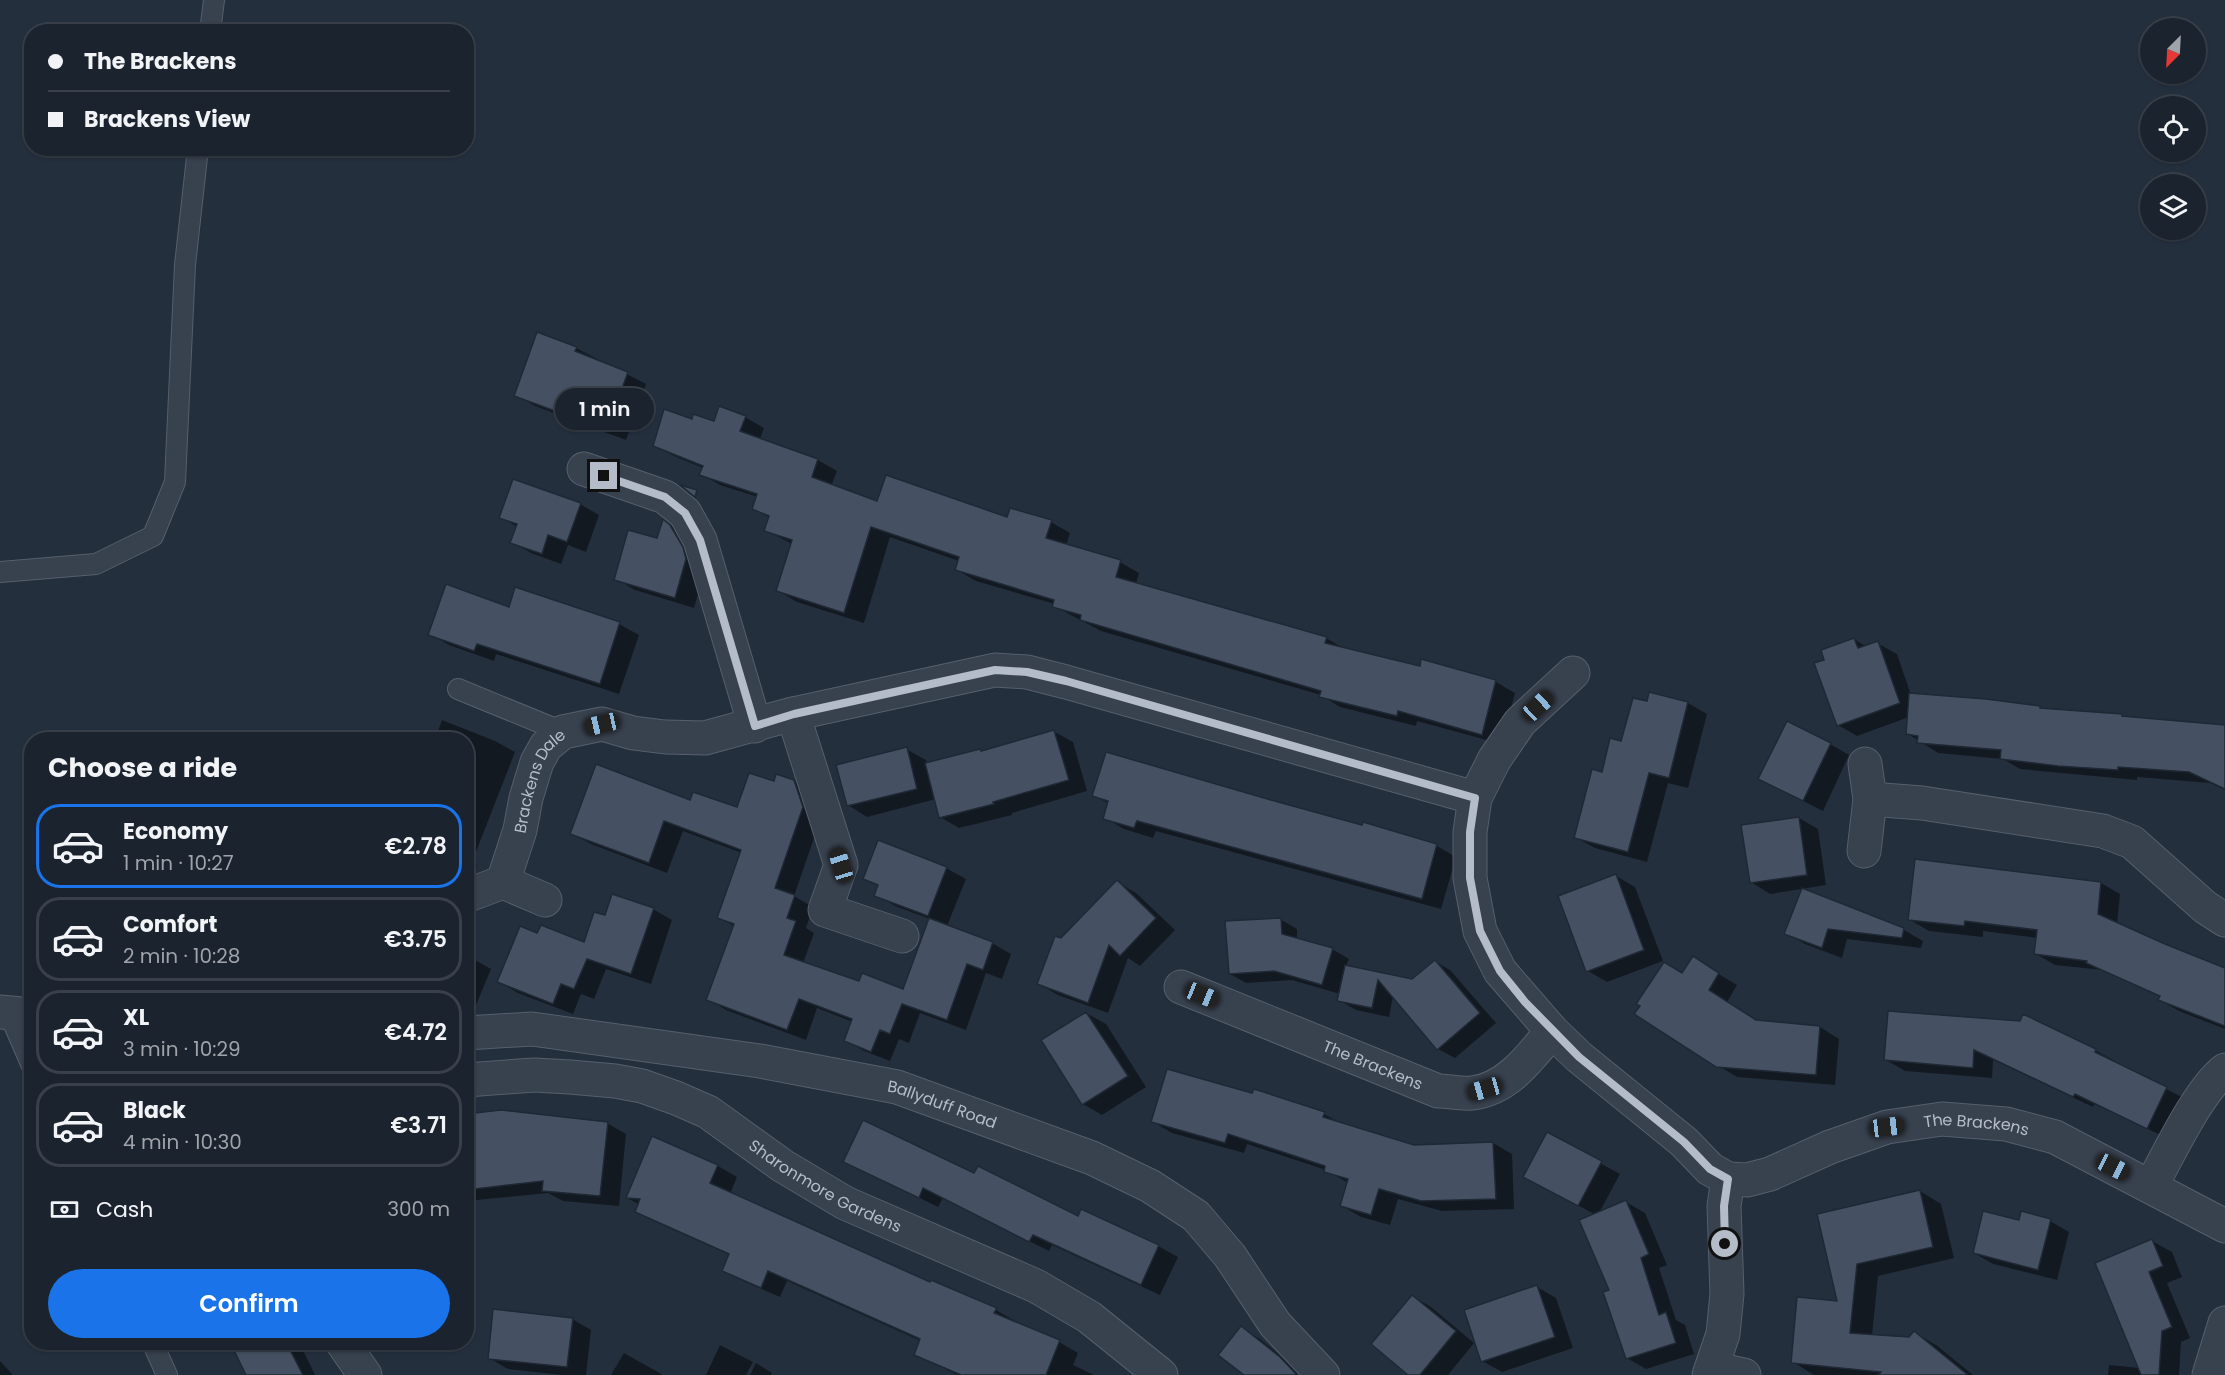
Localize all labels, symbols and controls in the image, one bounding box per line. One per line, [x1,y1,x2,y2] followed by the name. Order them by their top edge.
[2140,18,2206,84] north arrow
[2140,18,2206,240] map controls
[84,46,236,77] text: The Brackens
[2140,96,2206,162] button: locate
[84,104,250,135] text: Brackens View
[2140,174,2206,240] button: layers
[554,389,654,431] callout: 1 min
[579,395,630,423] text: 1 min
[590,462,617,489] route end
[1519,687,1557,725] car
[582,711,622,737] car
[508,723,570,835] street label: Brackens Dale
[48,749,237,786] text: Choose a ride
[123,816,228,847] text: Economy
[51,819,105,873] icon: car
[385,831,447,862] text: €2.78
[827,845,855,885] car
[123,849,234,877] text: 1 min · 10:27
[123,909,217,940] text: Comfort
[51,912,105,966] icon: car
[384,924,447,955] text: €3.75
[123,942,240,970] text: 2 min · 10:28
[1182,980,1222,1010] car
[123,1002,149,1033] text: XL
[51,1005,105,1059] icon: car
[384,1017,447,1048] text: €4.72
[1319,1034,1426,1095] street label: The Brackens
[123,1035,241,1063] text: 3 min · 10:29
[886,1074,1000,1134] street label: Ballyduff Road
[1465,1075,1505,1103] car
[123,1095,186,1126] text: Black
[51,1098,105,1152] icon: car
[1922,1108,2032,1141] street label: The Brackens
[391,1110,447,1141] text: €3.71
[1868,1116,1906,1138] car
[123,1128,242,1156] text: 4 min · 10:30
[744,1134,905,1238] street label: Sharonmore Gardens
[2093,1151,2133,1183] car
[48,1193,81,1226] icon: cash
[96,1194,153,1225] text: Cash
[387,1195,450,1223] text: 300 m
[1711,1230,1738,1257] route start
[48,1269,450,1338] button: Confirm

